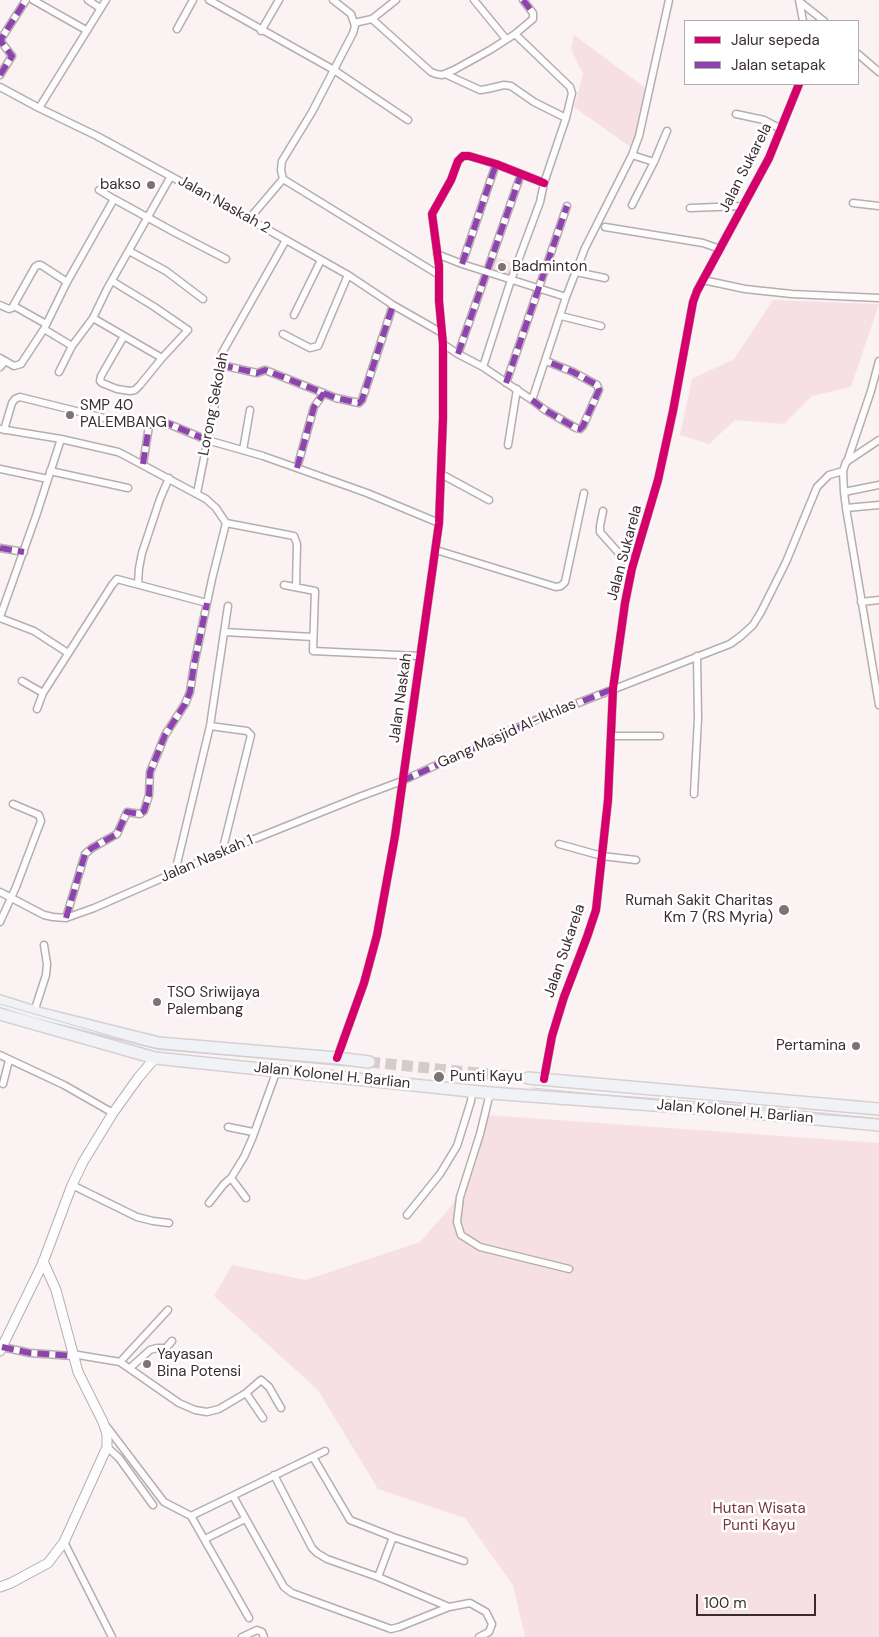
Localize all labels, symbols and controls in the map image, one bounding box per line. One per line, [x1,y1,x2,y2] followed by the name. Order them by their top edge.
[684,20,859,85] legend
[731,30,820,50] text: Jalur sepeda
[731,55,826,75] text: Jalan setapak
[716,120,776,216] street label: Jalan Sukarela
[175,172,273,238] street label: Jalan Naskah 2
[100,176,141,194] place label: bakso
[145,179,157,191] marker: bakso
[512,258,587,276] place label: Badminton
[496,261,508,273] marker: Badminton
[195,351,233,457] street label: Lorong Sekolah
[80,397,167,432] place label: SMP 40 PALEMBANG
[64,409,76,421] marker: SMP 40 PALEMBANG
[604,503,646,603] street label: Jalan Sukarela
[386,652,416,744] street label: Jalan Naskah
[435,695,579,773] street label: Gang Masjid Al-Ikhlas
[158,831,256,887] street label: Jalan Naskah 1
[625,892,773,927] place label: Rumah Sakit Charitas Km 7 (RS Myria)
[541,902,589,1000] street label: Jalan Sukarela
[777,903,791,917] marker: Rumah Sakit Charitas Km 7 (RS Myria)
[167,984,260,1019] place label: TSO Sriwijaya Palembang
[151,996,163,1008] marker: TSO Sriwijaya Palembang
[776,1037,846,1055] place label: Pertamina
[850,1040,862,1052] marker: Pertamina
[253,1059,411,1093] street label: Jalan Kolonel H. Barlian
[450,1068,523,1086] place label: Punti Kayu
[432,1070,446,1084] marker: Punti Kayu
[656,1096,814,1128] street label: Jalan Kolonel H. Barlian
[157,1346,241,1381] place label: Yayasan Bina Potensi
[141,1358,153,1370] marker: Yayasan Bina Potensi
[712,1500,806,1535] park label: Hutan Wisata Punti Kayu
[699,1584,819,1616] scale bar
[704,1593,747,1613] text: 100 m

